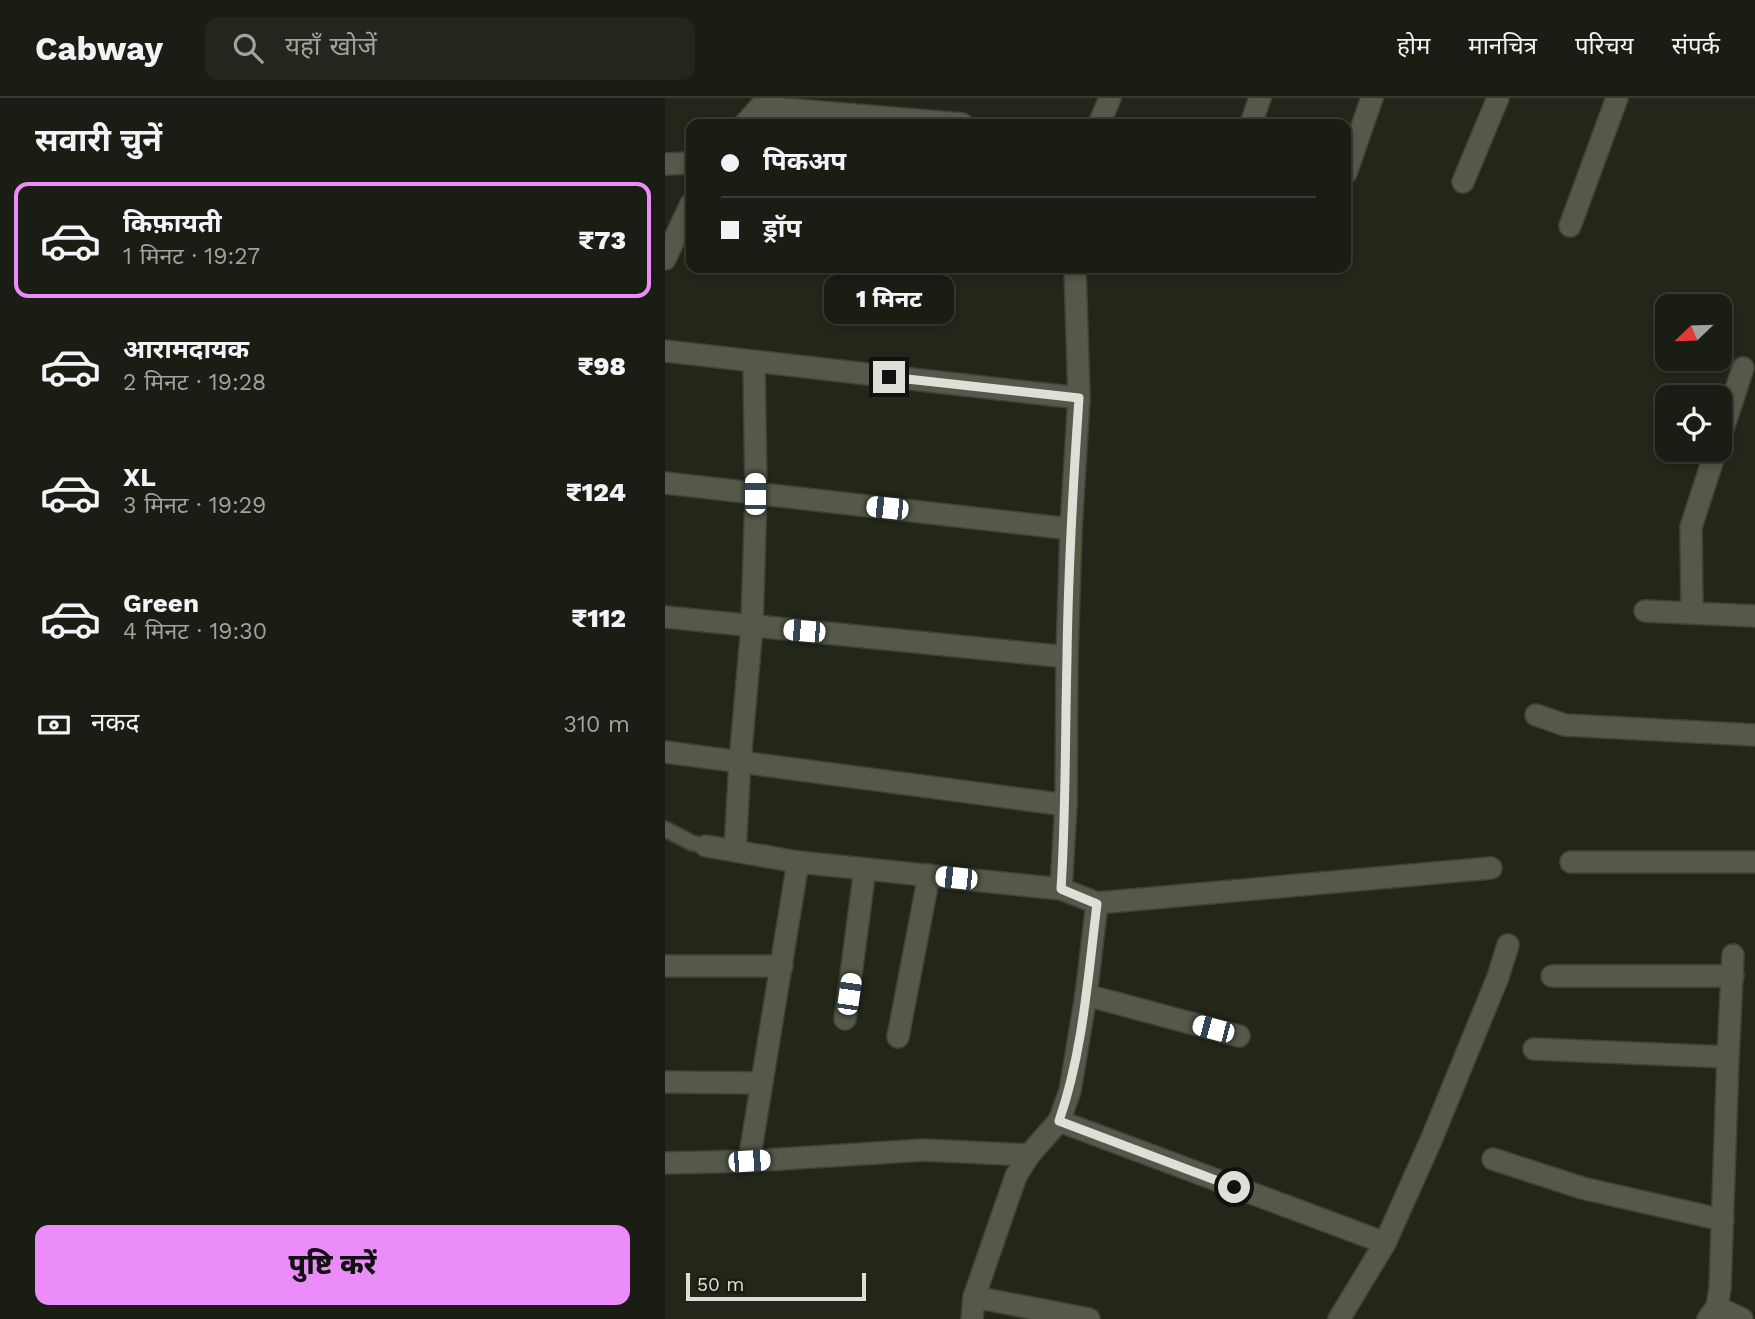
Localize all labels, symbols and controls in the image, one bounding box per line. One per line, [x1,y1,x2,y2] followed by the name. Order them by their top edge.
[205,17,695,80] search box
[35,29,163,68] text: Cabway
[229,29,267,67] icon: search
[285,31,377,61] text: यहाँ खोजें
[1397,32,1430,60] text: होम
[1468,32,1537,60] text: मानचित्र
[1575,32,1634,60] text: परिचय
[1672,32,1720,60] text: संपर्क
[35,121,162,159] text: सवारी चुनें
[763,146,846,176] text: पिकअप
[123,208,222,238] text: किफ़ायती
[39,209,102,272] icon: car
[763,213,801,243] text: ड्रॉप
[578,225,626,255] text: ₹73
[123,243,260,270] text: 1 मिनट · 19:27
[824,275,954,324] callout: 1 मिनट
[856,286,922,313] text: 1 मिनट
[1655,294,1733,371] north arrow
[1655,294,1732,462] map controls
[123,334,249,364] text: आरामदायक
[39,335,102,398] icon: car
[578,351,626,381] text: ₹98
[873,361,905,393] route end
[123,369,266,396] text: 2 मिनट · 19:28
[1655,385,1732,462] button: locate
[39,461,102,524] icon: car
[123,462,156,492] text: XL
[745,473,766,515] car
[566,477,626,507] text: ₹124
[123,492,266,519] text: 3 मिनट · 19:29
[866,495,909,521] car
[39,587,102,650] icon: car
[123,588,199,618] text: Green
[571,603,626,633] text: ₹112
[123,618,267,645] text: 4 मिनट · 19:30
[783,619,826,643] car
[35,706,73,744] icon: cash
[91,707,139,737] text: नकद
[564,711,630,738] text: 310 m
[935,865,978,891] car
[836,972,863,1016] car
[1190,1013,1237,1045] car
[728,1149,771,1173] car
[1218,1171,1250,1203] route start
[35,1225,630,1305] button: पुष्टि करें
[686,1270,866,1302] scale bar
[697,1273,744,1296] text: 50 m

